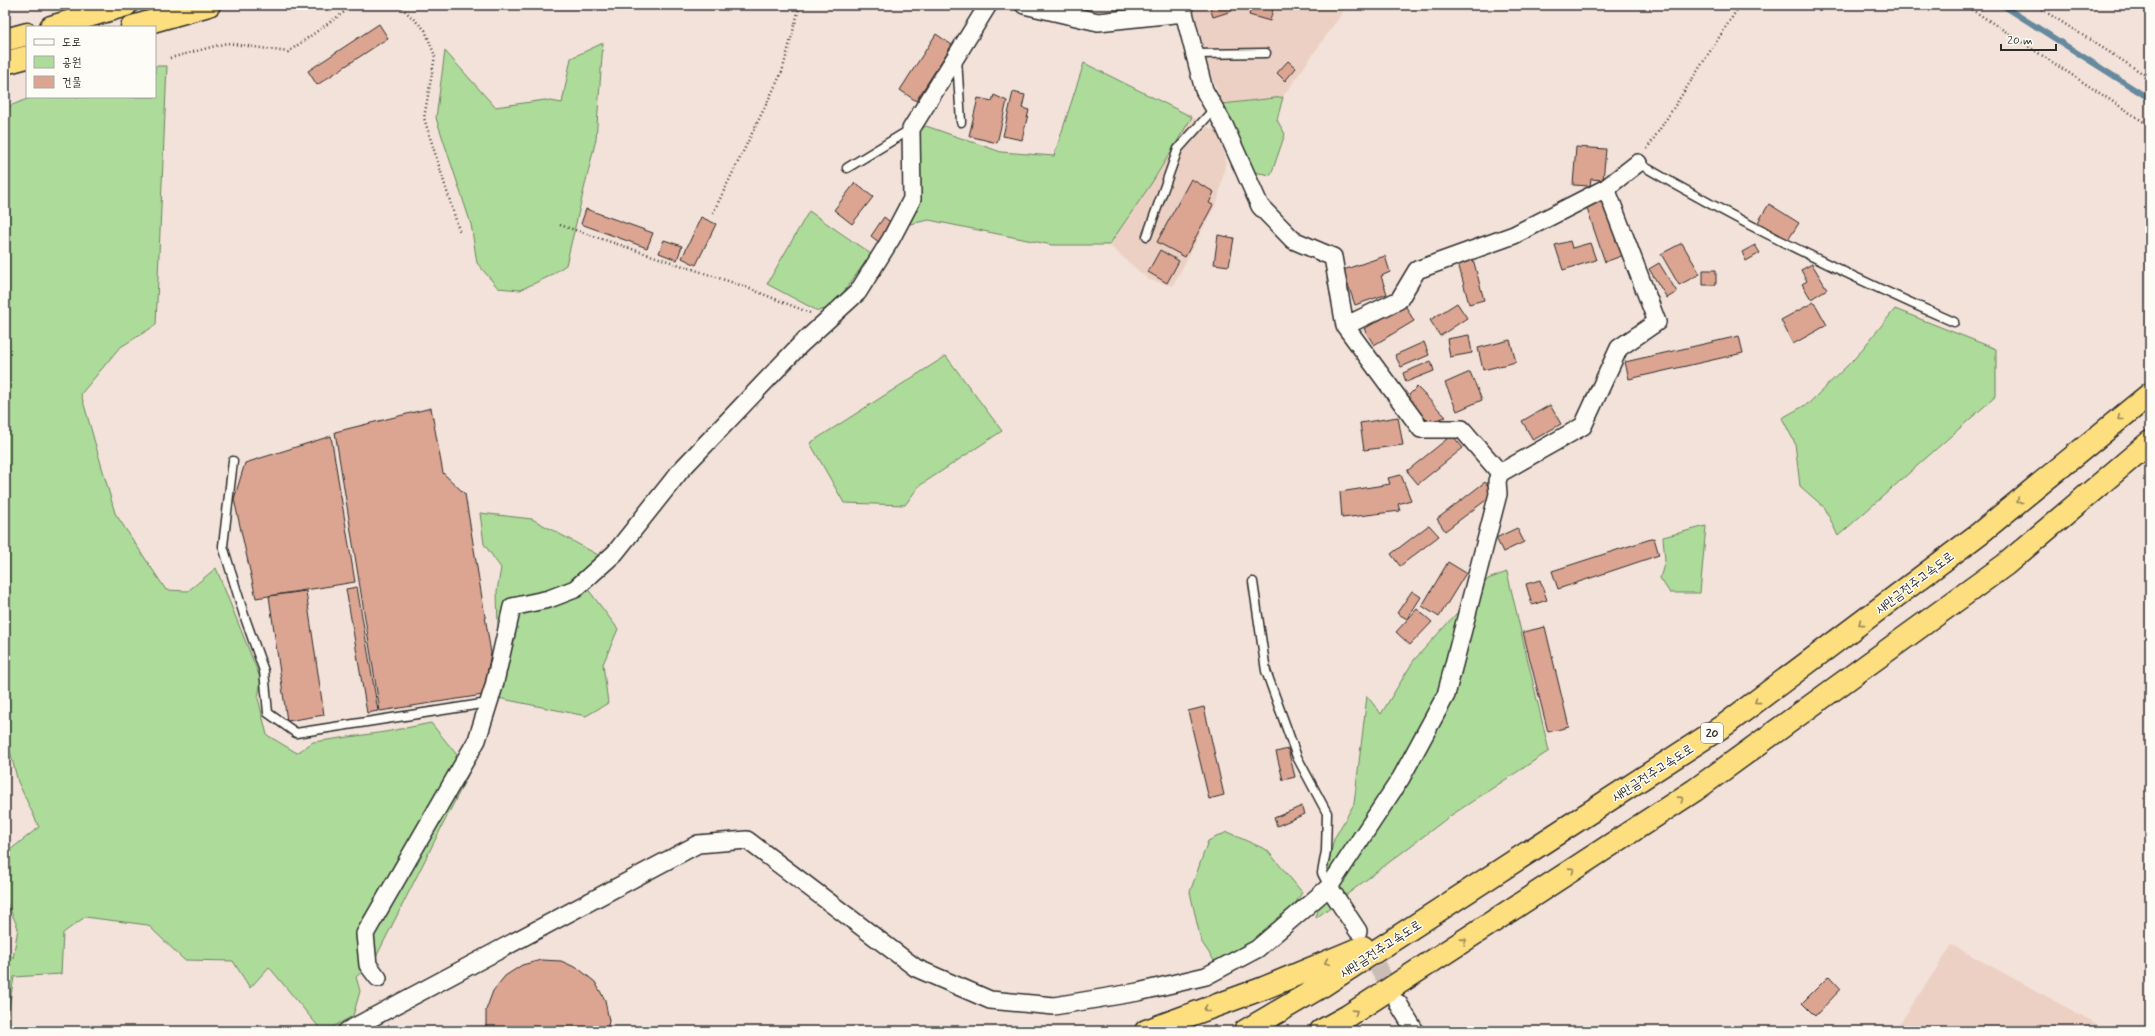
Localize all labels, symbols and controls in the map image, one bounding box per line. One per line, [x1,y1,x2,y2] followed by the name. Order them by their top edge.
[26,26,156,98] legend
[2001,26,2056,52] scale bar
[2007,33,2033,49] text: 20 m
[62,35,81,51] text: 도로
[62,55,81,71] text: 공원
[62,75,82,91] text: 건물
[2117,414,2124,421] one-way arrow
[2017,496,2024,503] one-way arrow
[1872,548,1958,618] street label: 새만금전주고속도로
[1858,618,1865,625] one-way arrow
[1754,696,1761,704] one-way arrow
[1701,723,1723,743] road number: 20
[1609,740,1697,806] street label: 새만금전주고속도로
[1677,797,1684,804] one-way arrow
[1568,867,1575,874] one-way arrow
[1337,916,1425,982] street label: 새만금전주고속도로
[1459,938,1466,945] one-way arrow
[1323,958,1330,966] one-way arrow
[1202,1005,1209,1013] one-way arrow
[1351,1009,1358,1016] one-way arrow

